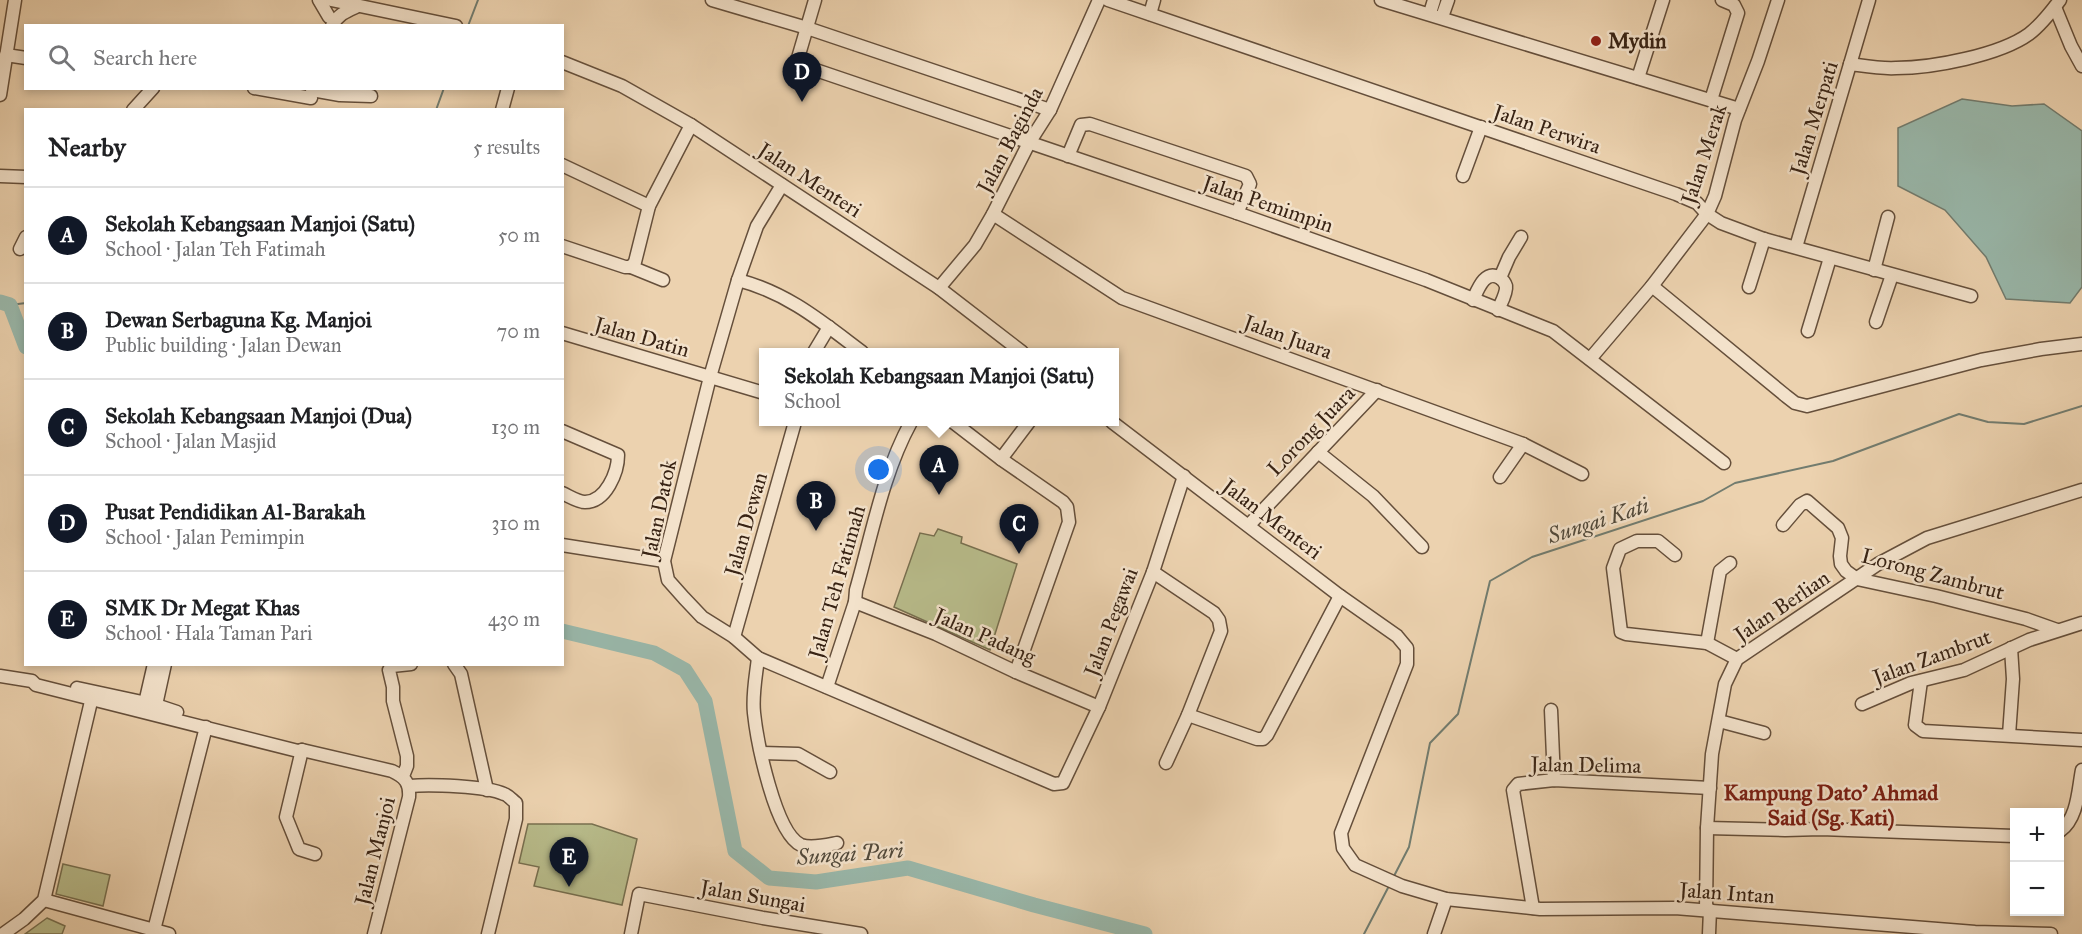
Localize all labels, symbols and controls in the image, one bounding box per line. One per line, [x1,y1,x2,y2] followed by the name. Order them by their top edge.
[24,24,564,90] search box
[1608,28,1667,54] place label: Mydin
[1589,34,1603,48] marker: Mydin
[45,41,78,74] icon: search
[93,44,197,71] text: Search here
[782,52,822,102] pin: D
[1784,58,1844,180] street label: Jalan Merpati
[970,82,1049,199] street label: Jalan Baginda
[1488,98,1604,160] street label: Jalan Perwira
[1675,100,1733,209] street label: Jalan Merak
[48,131,126,163] text: Nearby
[473,135,540,159] text: 5 results
[752,136,867,223] street label: Jalan Menteri
[1197,169,1337,238] street label: Jalan Pemimpin
[105,210,415,237] text: Sekolah Kebangsaan Manjoi (Satu)
[61,223,74,247] text: A
[498,223,540,247] text: 50 m
[105,237,326,261] text: School · Jalan Teh Fatimah
[105,306,372,333] text: Dewan Serbaguna Kg. Manjoi
[1238,308,1336,365] street label: Jalan Juara
[590,311,692,363] street label: Jalan Datin
[61,319,74,343] text: B
[497,319,540,343] text: 70 m
[105,333,342,357] text: Public building · Jalan Dewan
[759,348,1119,426] popup
[784,362,1094,389] text: Sekolah Kebangsaan Manjoi (Satu)
[1262,380,1360,481] street label: Lorong Juara
[784,389,841,413] text: School
[105,402,412,429] text: Sekolah Kebangsaan Manjoi (Dua)
[61,415,74,439] text: C
[491,415,540,439] text: 130 m
[105,429,276,453] text: School · Jalan Masjid
[920,446,958,495] pin: A
[864,455,893,484] your location
[635,457,682,563] street label: Jalan Datok
[718,469,773,581] street label: Jalan Dewan
[1215,472,1327,565] street label: Jalan Menteri
[796,482,836,531] pin: B
[1543,491,1653,550] water label: Sungai Kati
[105,498,365,525] text: Pusat Pendidikan Al-Barakah
[802,502,871,664] street label: Jalan Teh Fatimah
[1000,504,1038,554] pin: C
[60,511,75,535] text: D
[491,511,540,535] text: 310 m
[105,525,305,549] text: School · Jalan Pemimpin
[1859,542,2008,606] street label: Lorong Zambrut
[1078,564,1144,682] street label: Jalan Pegawai
[1728,565,1835,648] street label: Jalan Berlian
[105,594,300,621] text: SMK Dr Megat Khas
[928,601,1040,670] street label: Jalan Padang
[60,607,75,631] text: E
[488,607,540,631] text: 430 m
[105,621,313,645] text: School · Hala Taman Pari
[1868,623,1995,691] street label: Jalan Zambrut
[1528,751,1642,779] street label: Jalan Delima
[1724,779,1939,831] district label: Kampung Dato' Ahmad Said (Sg. Kati)
[348,794,401,910] street label: Jalan Manjoi
[2010,808,2064,916] map controls
[2010,808,2064,862] button: +
[795,836,905,871] water label: Sungai Pari
[550,838,588,887] pin: E
[2010,862,2064,916] button: −
[696,874,808,918] street label: Jalan Sungai
[1677,877,1775,909] street label: Jalan Intan

